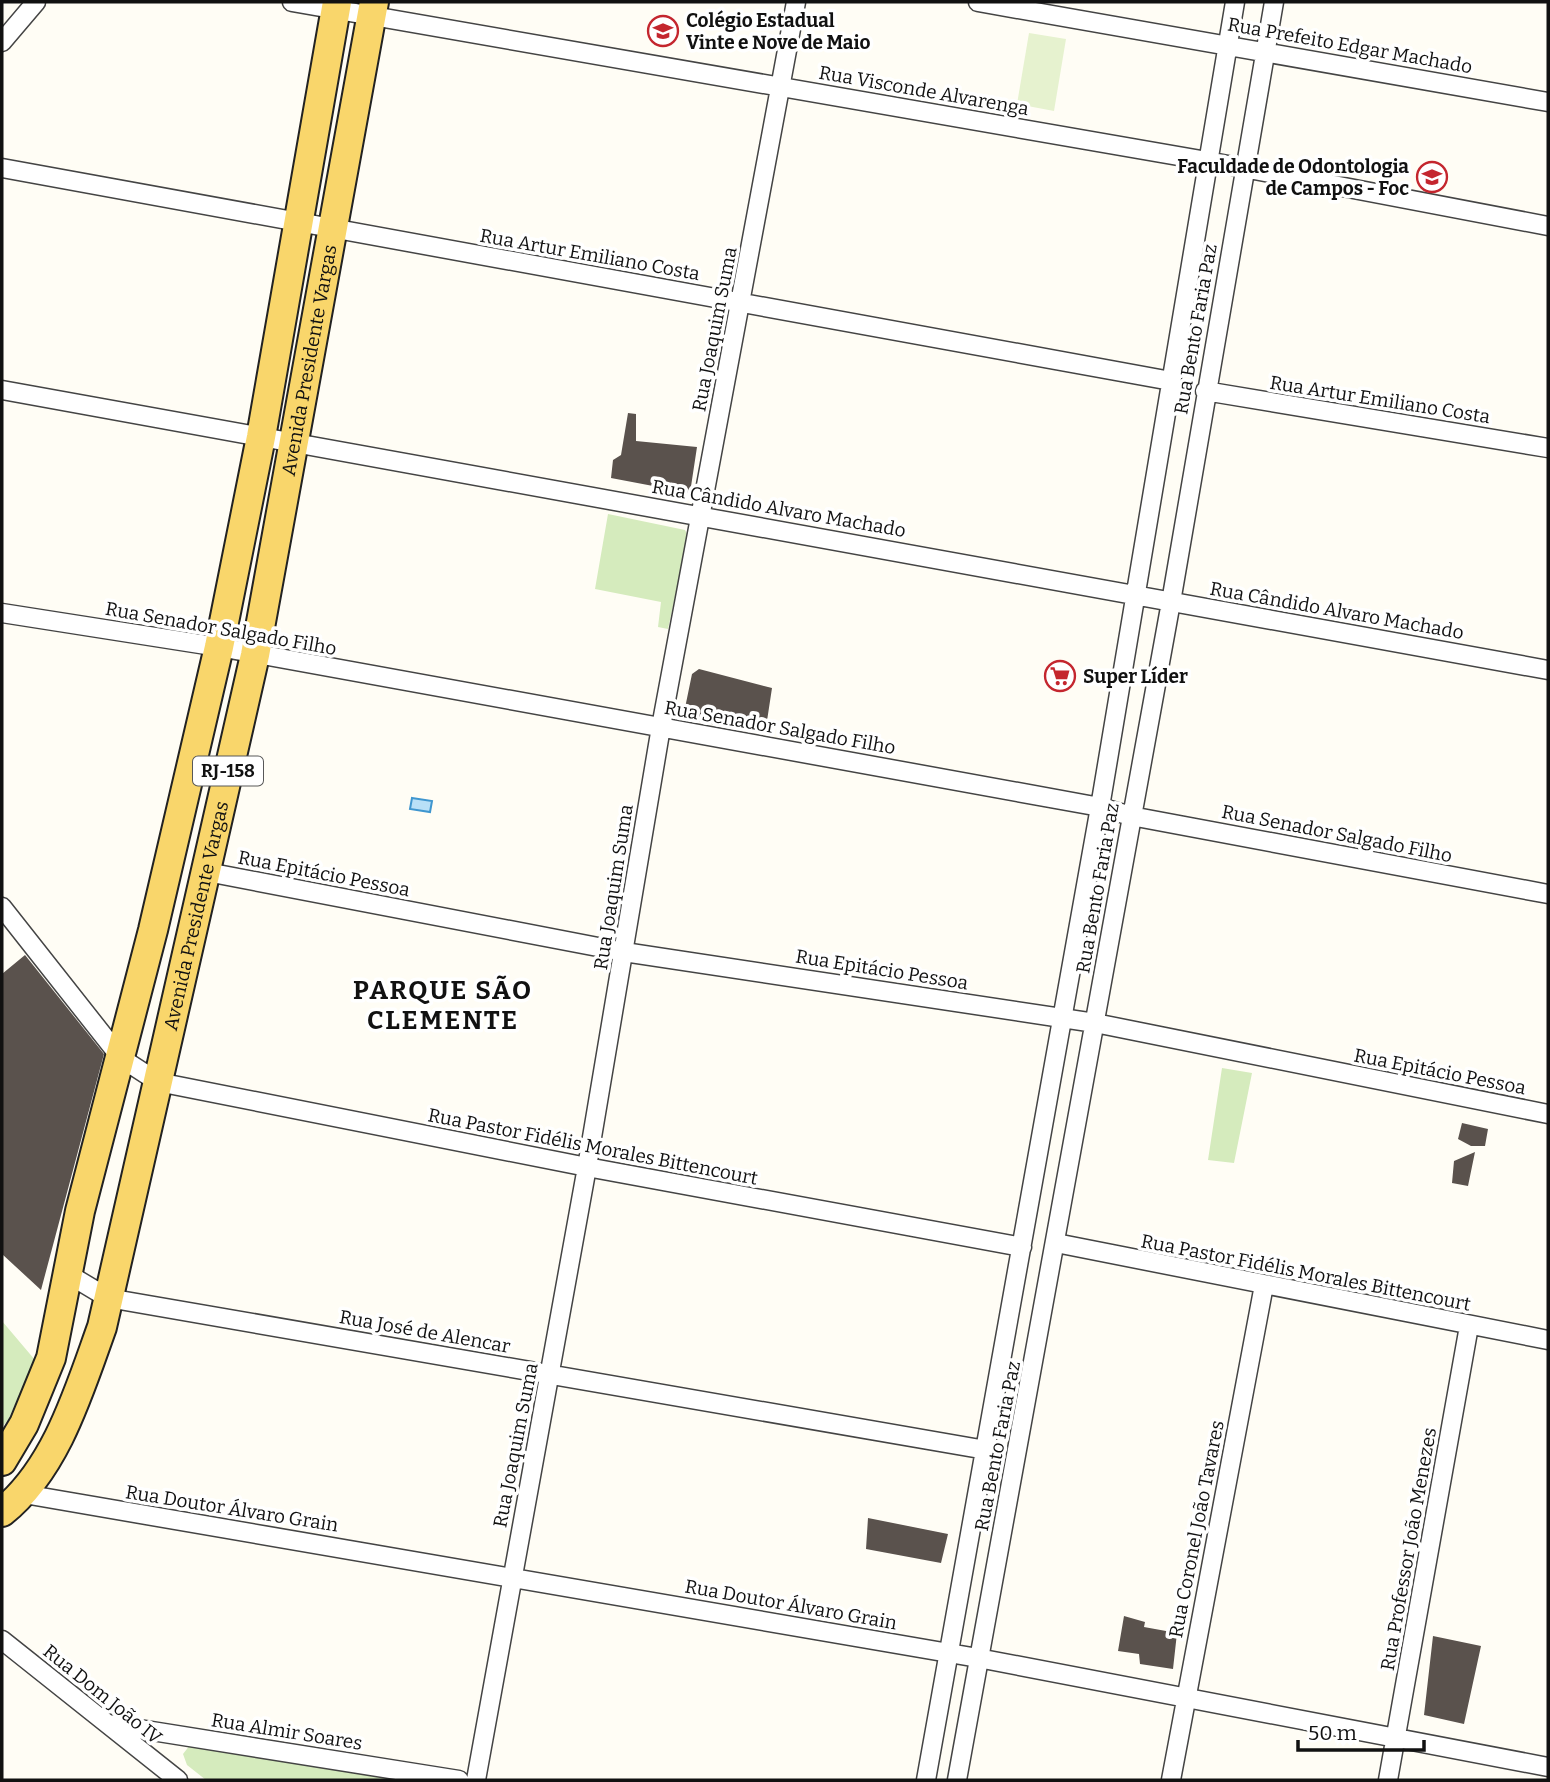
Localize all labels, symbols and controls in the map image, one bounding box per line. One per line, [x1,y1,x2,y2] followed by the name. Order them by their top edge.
[686,9,871,54] place label: Colégio Estadual Vinte e Nove de Maio
[1226,13,1474,78] street label: Rua Prefeito Edgar Machado
[646,14,680,48] school or university icon: Colégio Estadual Vinte e Nove de Maio
[817,61,1031,120] street label: Rua Visconde Alvarenga
[1177,155,1409,200] place label: Faculdade de Odontologia de Campos - Foc
[1415,160,1449,194] school or university icon: Faculdade de Odontologia de Campos - Foc
[478,224,702,285] street label: Rua Artur Emiliano Costa
[1169,242,1222,416] street label: Rua Bento Faria Paz
[277,243,342,478] street label: Avenida Presidente Vargas
[687,244,742,413] street label: Rua Joaquim Suma
[1268,371,1492,428] street label: Rua Artur Emiliano Costa
[650,475,908,542] street label: Rua Cândido Alvaro Machado
[1208,577,1466,644] street label: Rua Cândido Alvaro Machado
[104,597,338,660] street label: Rua Senador Salgado Filho
[1043,659,1077,693] supermarket icon: Super Líder
[1083,665,1188,688] place label: Super Líder
[663,696,897,759] street label: Rua Senador Salgado Filho
[193,756,263,786] road number: RJ-158
[159,799,233,1033] street label: Avenida Presidente Vargas
[1220,800,1454,867] street label: Rua Senador Salgado Filho
[1071,801,1124,975] street label: Rua Bento Faria Paz
[589,802,638,971] street label: Rua Joaquim Suma
[236,846,412,902] street label: Rua Epitácio Pessoa
[794,944,971,995] street label: Rua Epitácio Pessoa
[353,975,533,1036] district label: PARQUE SÃO CLEMENTE
[1352,1044,1528,1100] street label: Rua Epitácio Pessoa
[426,1103,760,1190] street label: Rua Pastor Fidélis Morales Bittencourt
[1139,1229,1473,1316] street label: Rua Pastor Fidélis Morales Bittencourt
[338,1305,513,1358] street label: Rua José de Alencar
[970,1359,1025,1533] street label: Rua Bento Faria Paz
[488,1360,543,1529] street label: Rua Joaquim Suma
[1164,1418,1229,1640] street label: Rua Coronel João Tavares
[1376,1426,1441,1672] street label: Rua Professor João Menezes
[124,1480,340,1537] street label: Rua Doutor Álvaro Grain
[683,1574,899,1634] street label: Rua Doutor Álvaro Grain
[39,1640,167,1750] street label: Rua Dom João IV
[210,1708,364,1755] street label: Rua Almir Soares
[1298,1708,1424,1752] scale bar
[1308,1720,1357,1746] text: 50 m

